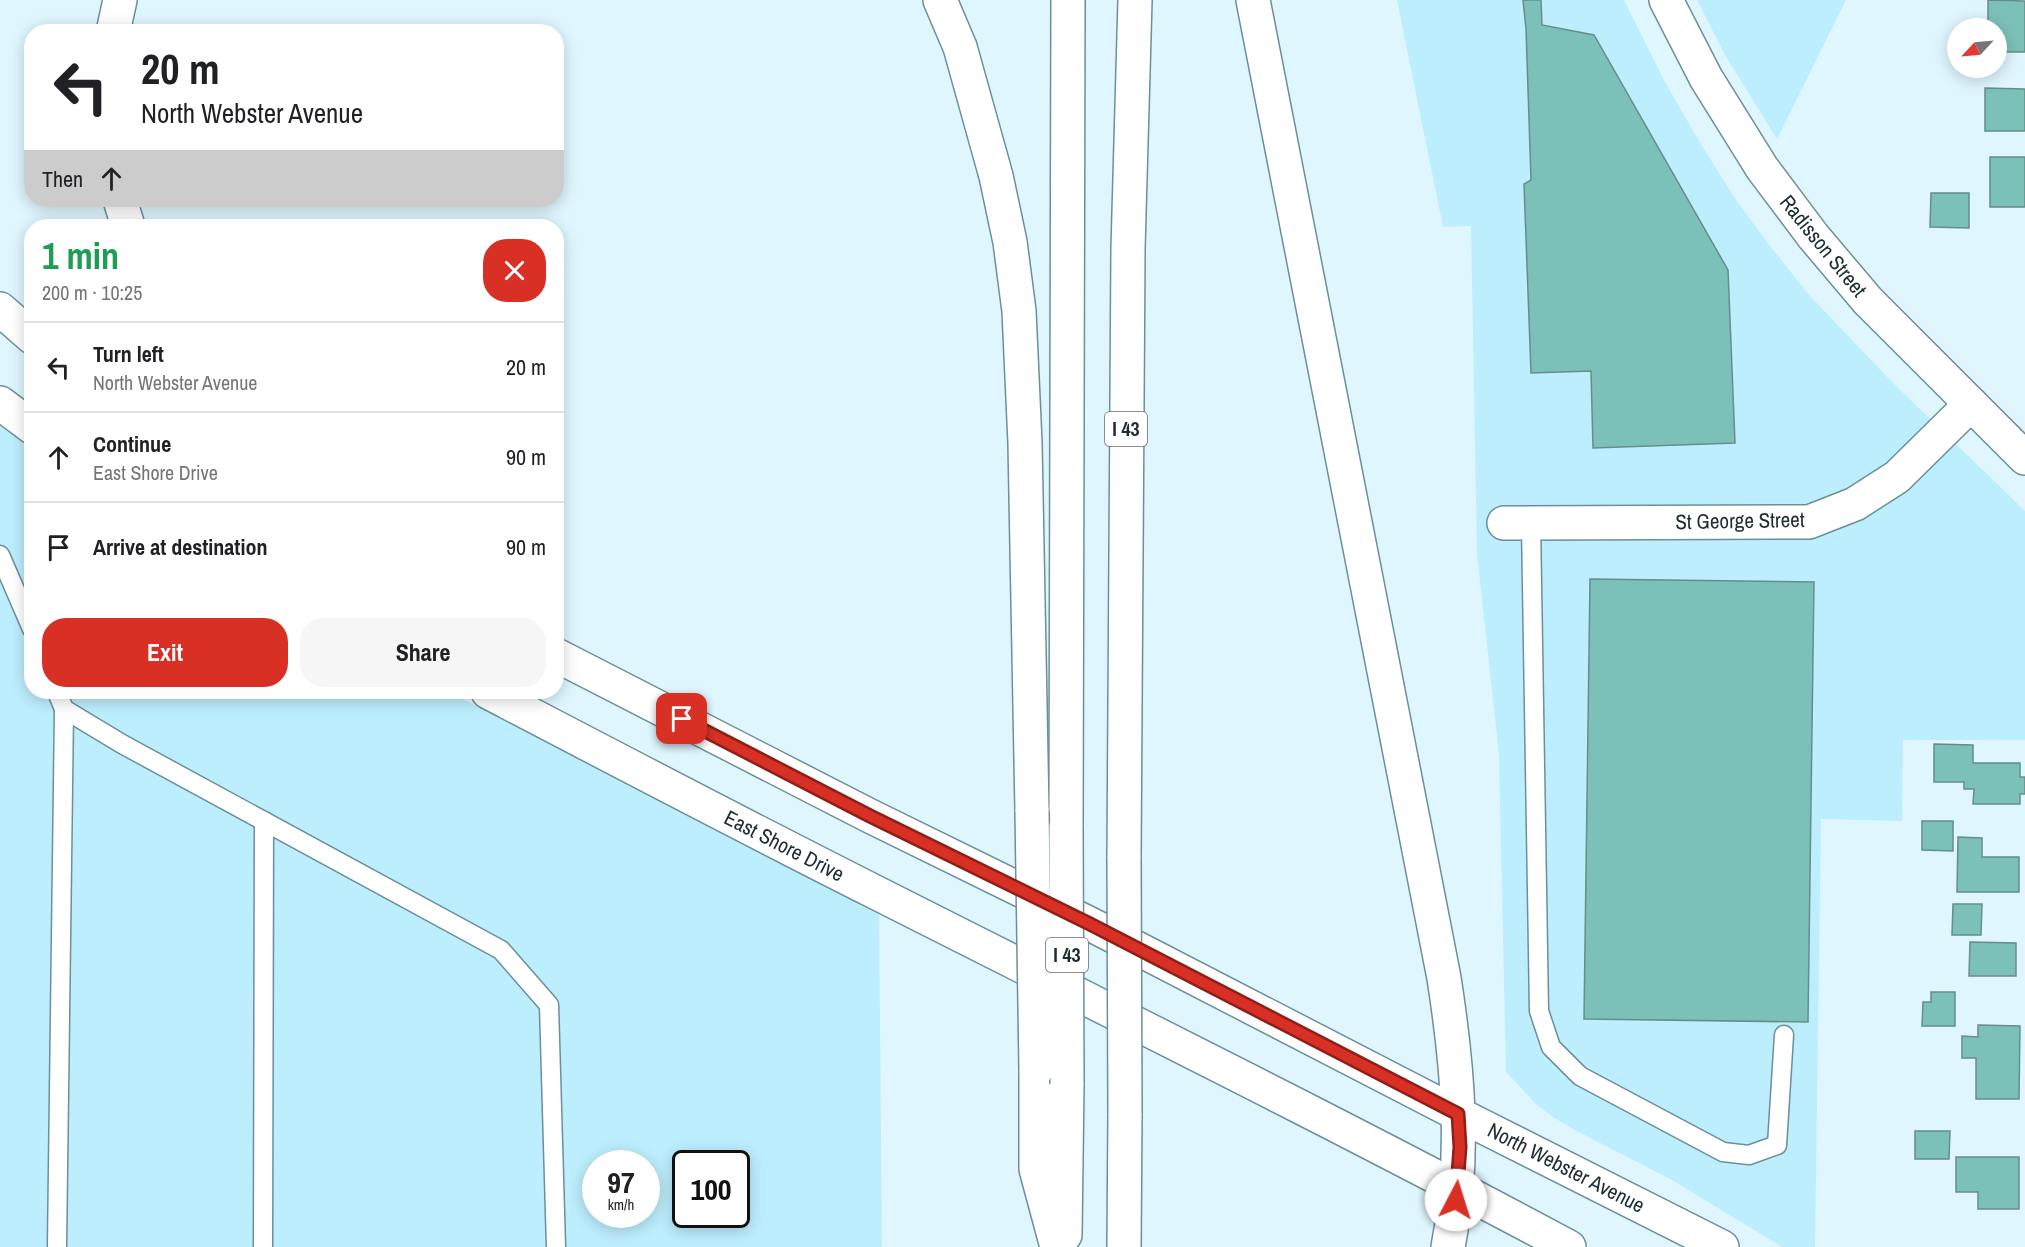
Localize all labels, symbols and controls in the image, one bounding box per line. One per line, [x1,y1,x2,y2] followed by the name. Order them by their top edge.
[1947,18,2007,78] north arrow
[1947,18,2007,78] map controls
[141,41,220,97] text: 20 m
[42,48,120,126] icon: left
[141,95,363,131] text: North Webster Avenue
[95,162,128,195] icon: ahead
[42,164,83,194] text: Then
[1773,189,1874,303] street label: Radisson Street
[42,232,119,280] text: 1 min
[483,239,546,302] button: close
[42,279,142,306] text: 200 m · 10:25
[93,339,164,369] text: Turn left
[42,351,75,384] icon: left
[506,352,546,382] text: 20 m
[93,369,257,396] text: North Webster Avenue
[1105,412,1147,446] road number: I 43
[93,429,171,459] text: Continue
[42,441,75,474] icon: ahead
[506,442,546,472] text: 90 m
[93,459,218,486] text: East Shore Drive
[1675,505,1805,536] street label: St George Street
[42,531,75,564] icon: arrive
[93,532,267,562] text: Arrive at destination
[506,532,546,562] text: 90 m
[42,618,288,687] button: Exit
[300,618,546,687] button: Share
[656,693,707,744] pin
[665,702,698,735] icon: arrive
[719,803,849,888] street label: East Shore Drive
[1046,938,1088,972] road number: I 43
[1483,1115,1650,1220] street label: North Webster Avenue
[672,1150,750,1228] speed limit sign: 100
[607,1162,635,1202] text: 97
[1424,1168,1488,1232] position arrow
[608,1194,634,1215] text: km/h

